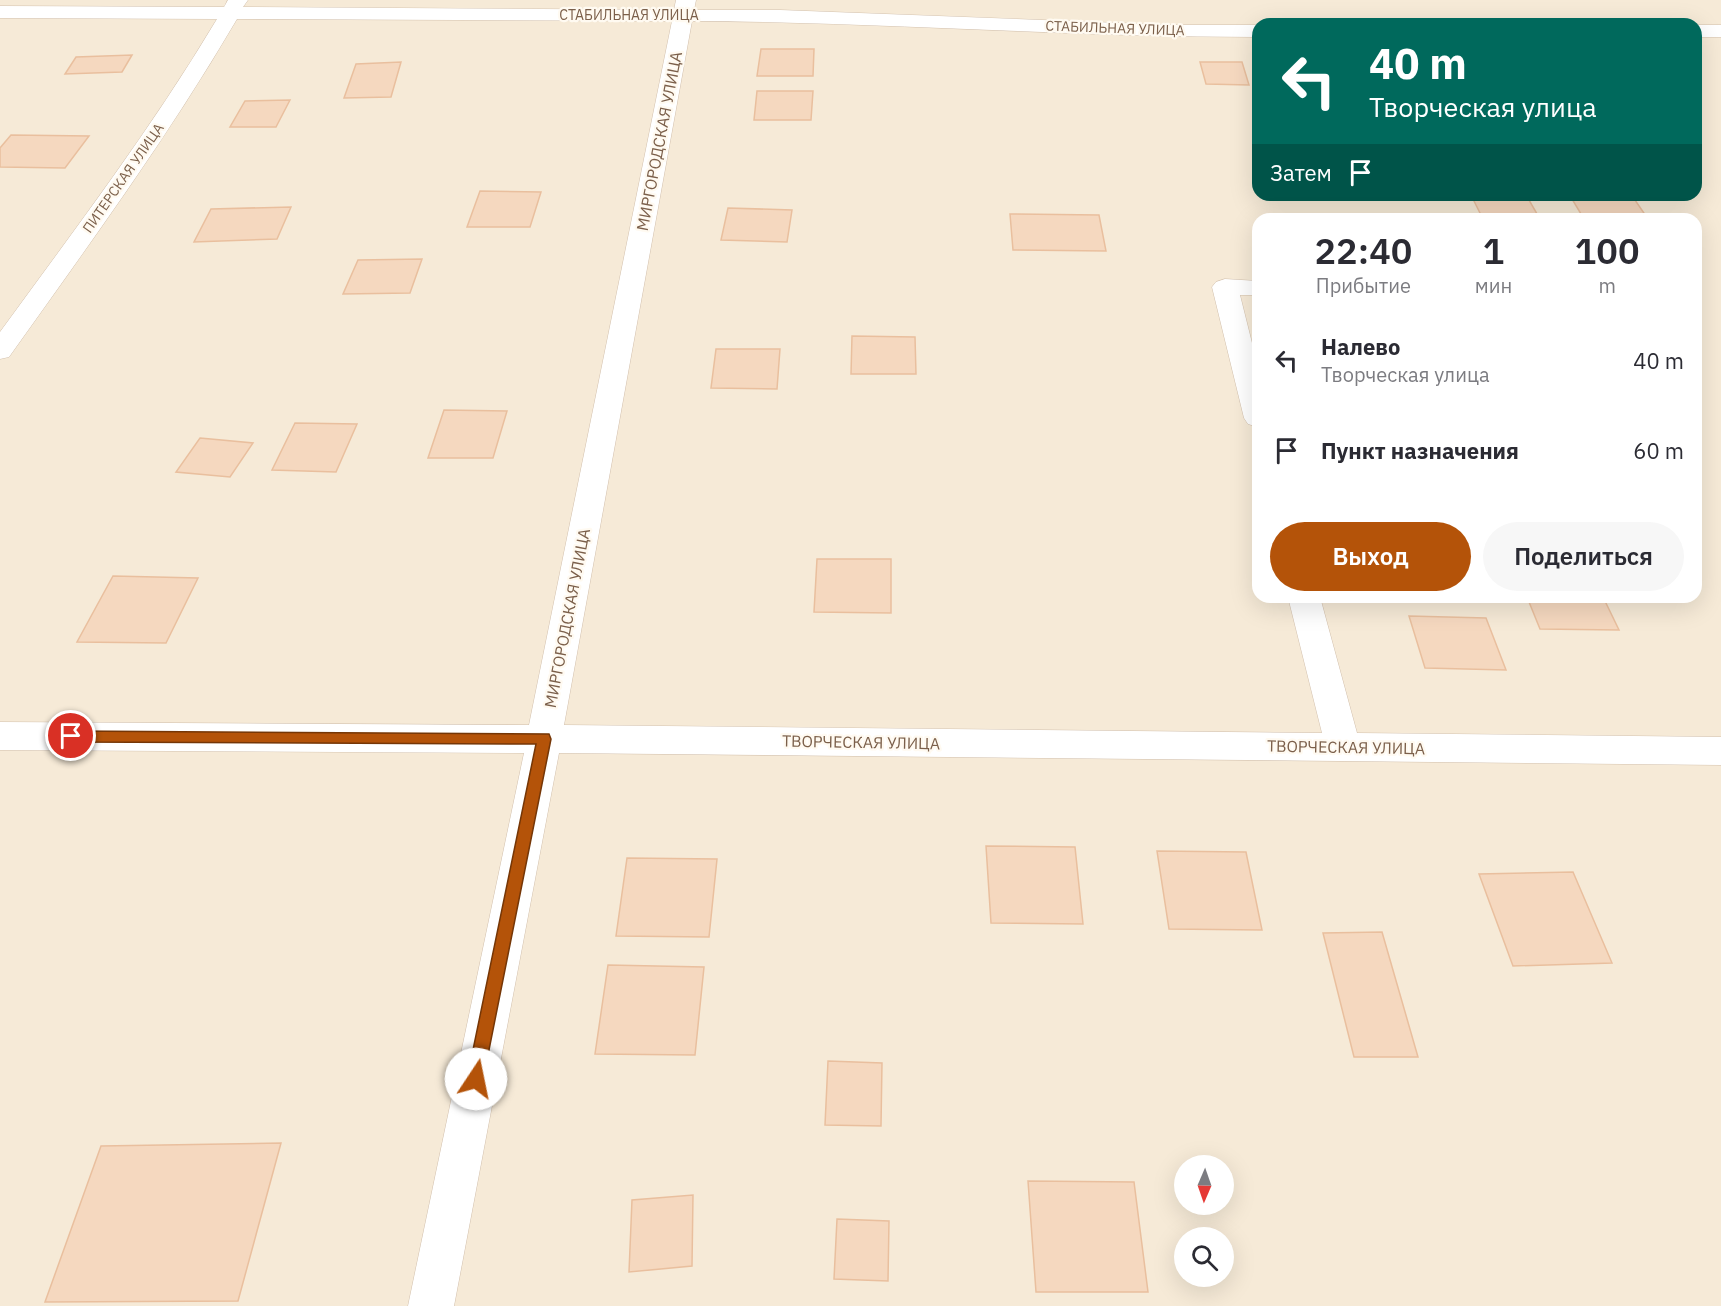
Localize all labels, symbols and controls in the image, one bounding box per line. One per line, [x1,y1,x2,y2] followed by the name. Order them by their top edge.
[559,6,699,24] street label: СТАБИЛЬНАЯ УЛИЦА
[1045,17,1185,39] street label: СТАБИЛЬНАЯ УЛИЦА
[1369,36,1467,91] text: 40 m
[1270,42,1348,120] icon: left
[632,50,686,232] street label: МИРГОРОДСКАЯ УЛИЦА
[1369,89,1597,124] text: Творческая улица
[78,120,168,236] street label: ПИТЕРСКАЯ УЛИЦА
[1344,156,1377,189] icon: arrive
[1270,158,1332,187] text: Затем
[1314,227,1412,274] text: 22:40
[1483,227,1504,274] text: 1
[1575,227,1640,274] text: 100
[1316,272,1411,299] text: Прибытие
[1475,272,1512,299] text: мин
[1598,272,1616,299] text: m
[1321,332,1400,361] text: Налево
[1270,344,1303,377] icon: left
[1633,346,1684,375] text: 40 m
[1321,361,1490,388] text: Творческая улица
[1270,434,1303,467] icon: arrive
[1321,436,1519,465] text: Пункт назначения
[1633,436,1684,465] text: 60 m
[1270,522,1471,591] button: Выход
[1483,522,1684,591] button: Поделиться
[540,527,594,709] street label: МИРГОРОДСКАЯ УЛИЦА
[45,710,96,761] pin
[54,719,87,752] icon: arrive
[782,731,940,753] street label: ТВОРЧЕСКАЯ УЛИЦА
[1267,736,1425,758] street label: ТВОРЧЕСКАЯ УЛИЦА
[444,1047,508,1111] position arrow
[1174,1155,1234,1215] north arrow
[1174,1155,1234,1287] map controls
[1174,1227,1234,1287] button: search

